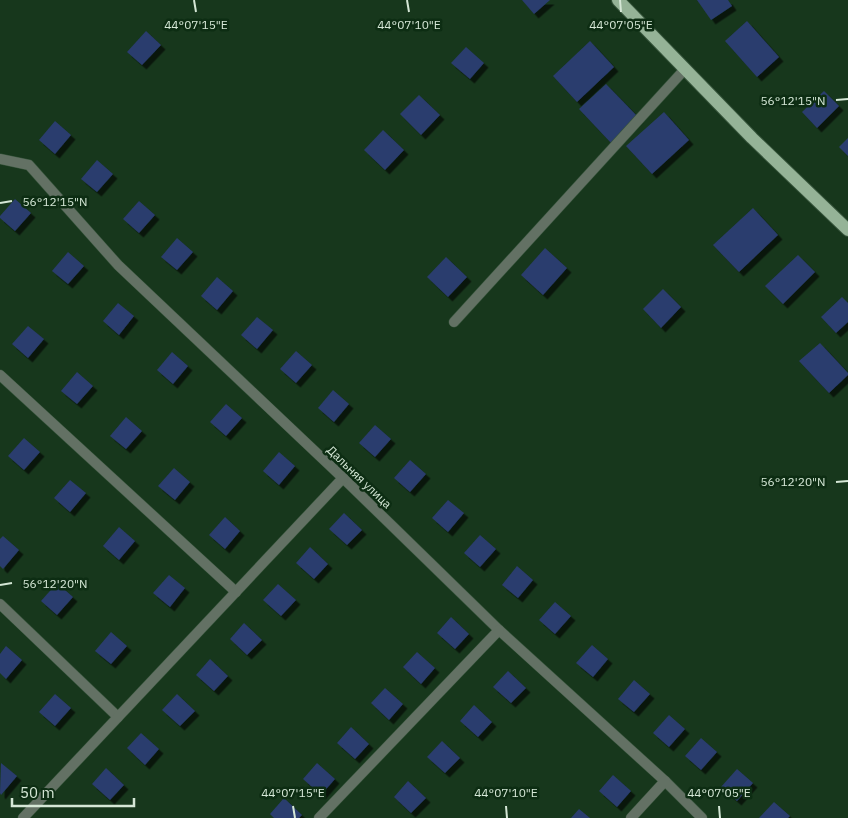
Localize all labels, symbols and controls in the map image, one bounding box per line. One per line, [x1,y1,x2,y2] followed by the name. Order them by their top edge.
[164,17,228,32] text: 44°07'15"E
[377,17,441,32] text: 44°07'10"E
[589,17,653,32] text: 44°07'05"E
[760,93,826,108] text: 56°12'15"N
[22,194,88,209] text: 56°12'15"N
[324,442,395,512] street label: Дальняя улица
[760,474,826,489] text: 56°12'20"N
[22,576,88,591] text: 56°12'20"N
[12,776,135,808] scale bar
[20,783,55,802] text: 50 m
[261,785,325,800] text: 44°07'15"E
[474,785,538,800] text: 44°07'10"E
[687,785,751,800] text: 44°07'05"E

